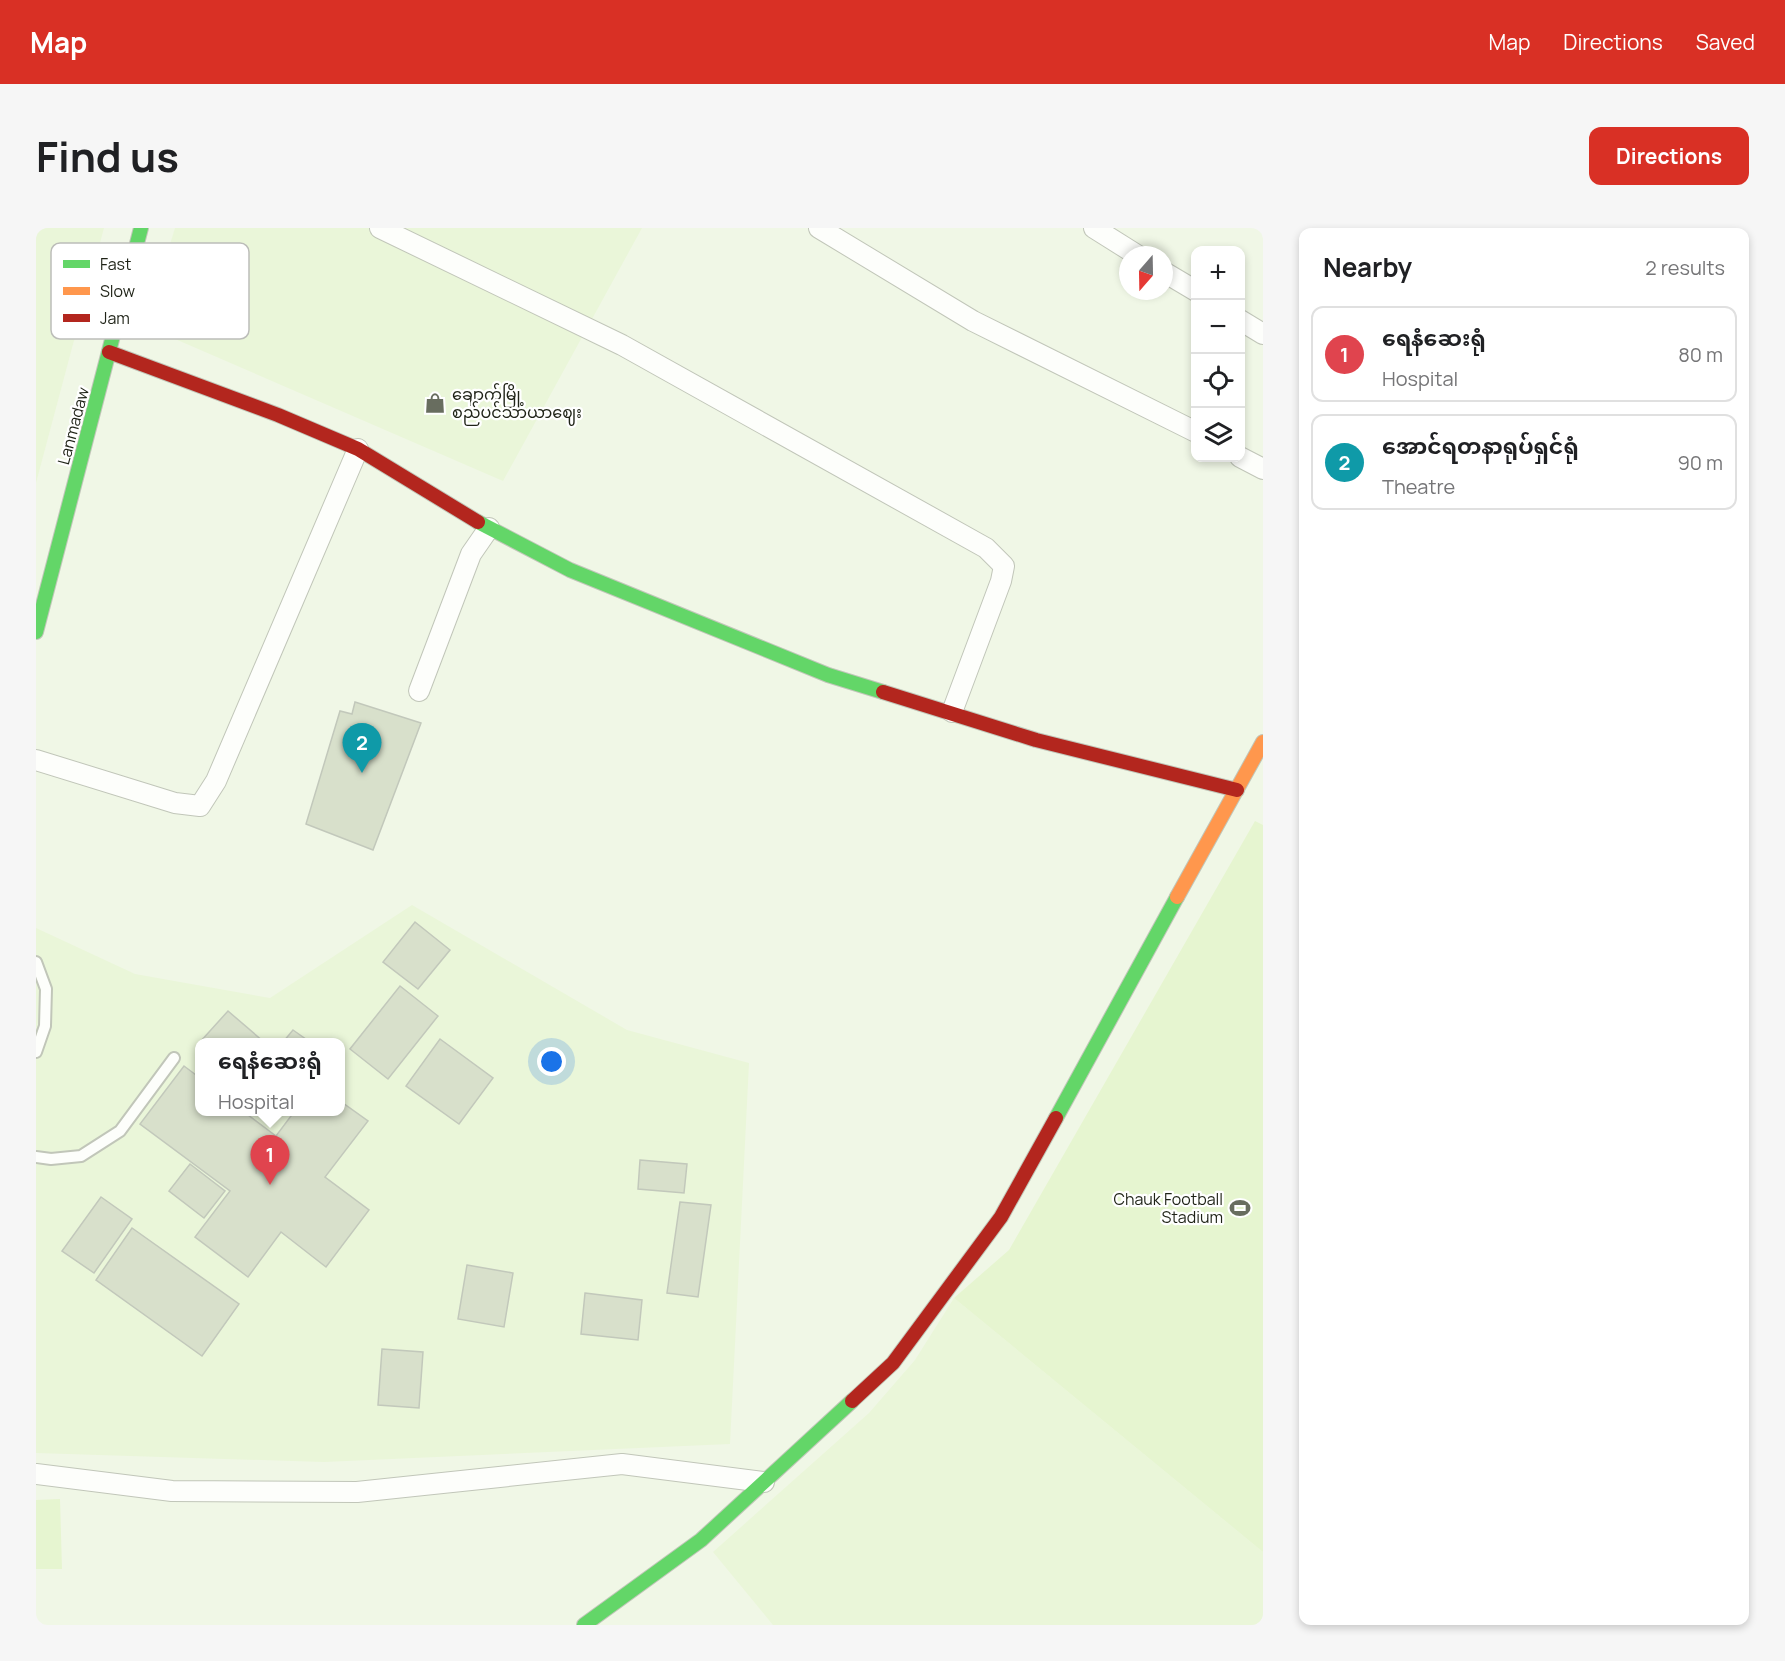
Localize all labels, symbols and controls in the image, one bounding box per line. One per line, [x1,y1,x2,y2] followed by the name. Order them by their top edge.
[30,23,87,61] text: Map
[1489,28,1530,56] text: Map
[1563,28,1663,56] text: Directions
[1696,28,1755,56] text: Saved
[36,127,179,185] text: Find us
[1589,127,1749,185] button: Directions
[51,243,249,339] legend
[1119,246,1173,300] north arrow
[1191,246,1245,462] map controls
[1191,246,1245,300] button: +
[1323,249,1412,285] text: Nearby
[100,253,131,275] text: Fast
[1645,254,1725,281] text: 2 results
[100,280,135,302] text: Slow
[1191,300,1245,354] button: −
[100,307,130,329] text: Jam
[1382,323,1486,353] text: ရေနံဆေးရုံ
[1340,341,1349,368] text: 1
[1678,341,1723,368] text: 80 m
[1191,354,1245,408] button: locate
[1382,365,1458,392] text: Hospital
[452,383,582,426] place label: ချောက်မြို့ စည်ပင်သာယာဈေး
[52,385,94,467] street label: Lanmadaw
[423,391,447,415] shop icon: ချောက်မြို့ စည်ပင်သာယာဈေး
[1191,408,1245,462] button: layers
[1382,431,1579,461] text: အောင်ရတနာရုပ်ရှင်ရုံ
[1339,449,1350,476] text: 2
[1677,449,1723,476] text: 90 m
[1382,473,1455,500] text: Theatre
[342,724,382,773] pin: 2
[195,1038,345,1116] popup
[218,1046,322,1076] text: ရေနံဆေးရုံ
[537,1047,566,1076] your location
[218,1088,294,1115] text: Hospital
[250,1136,290,1185] pin: 1
[1114,1188,1223,1228] place label: Chauk Football Stadium
[1228,1196,1252,1220] sports icon: Chauk Football Stadium

